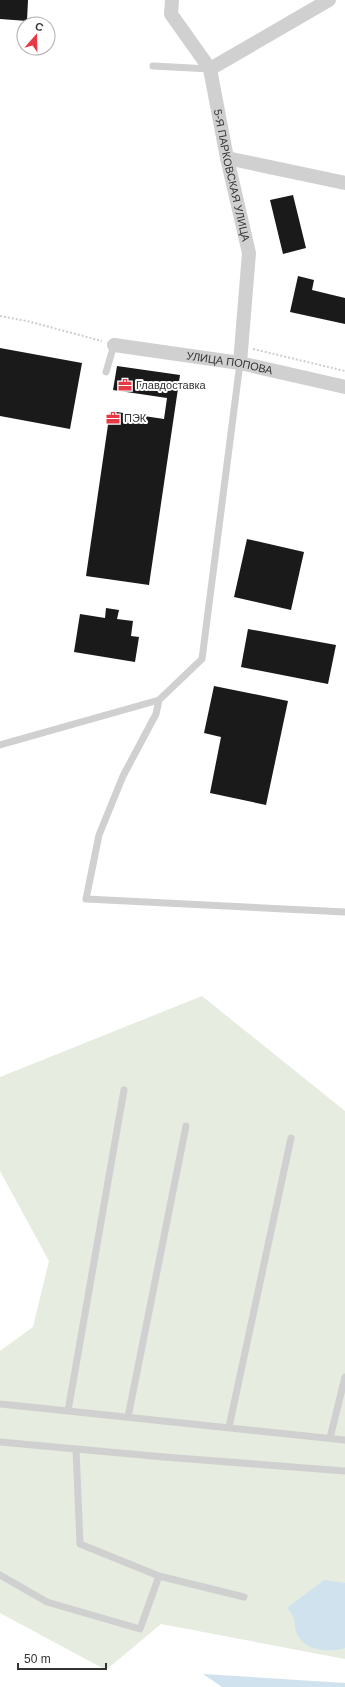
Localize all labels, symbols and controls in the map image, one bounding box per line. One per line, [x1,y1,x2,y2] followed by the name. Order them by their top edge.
[16,16,56,56] north arrow
[34,20,45,34] text: С
[212,108,252,243] street label: 5-Я ПАРКОВСКАЯ УЛИЦА
[186,349,275,376] street label: УЛИЦА ПОПОВА
[117,377,133,393] office icon: Главдоставка
[136,379,207,391] place label: Главдоставка
[105,410,121,426] office icon: ПЭК
[124,412,147,424] place label: ПЭК
[18,1645,106,1671] scale bar
[24,1652,51,1666] text: 50 m

